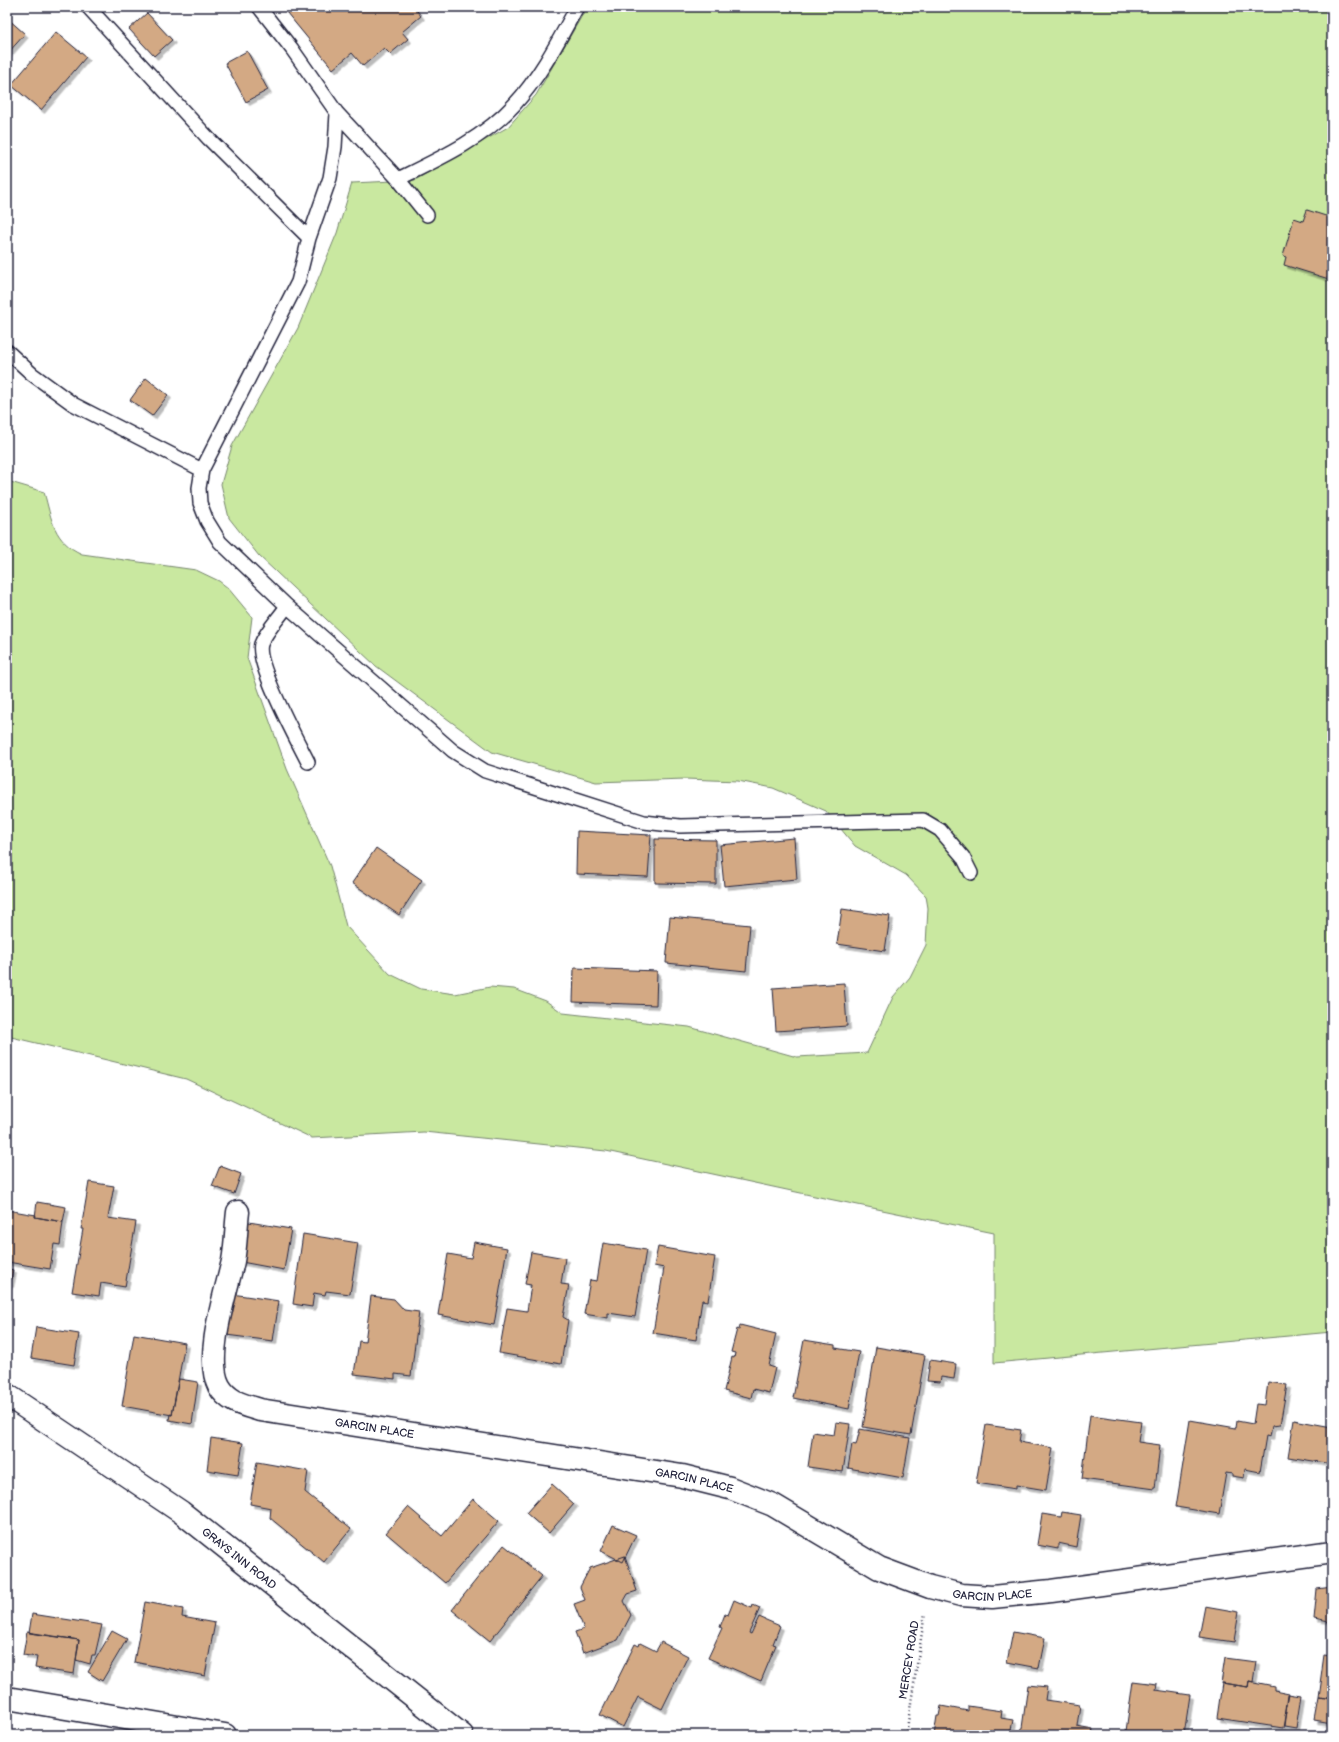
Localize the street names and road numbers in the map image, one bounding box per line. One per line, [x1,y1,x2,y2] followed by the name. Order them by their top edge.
[334,1415,415,1441] street label: GARCIN PLACE
[654,1465,735,1495] street label: GARCIN PLACE
[199,1525,279,1592] street label: GRAYS INN ROAD
[951,1586,1033,1604] street label: GARCIN PLACE
[896,1620,922,1700] street label: MERCEY ROAD

